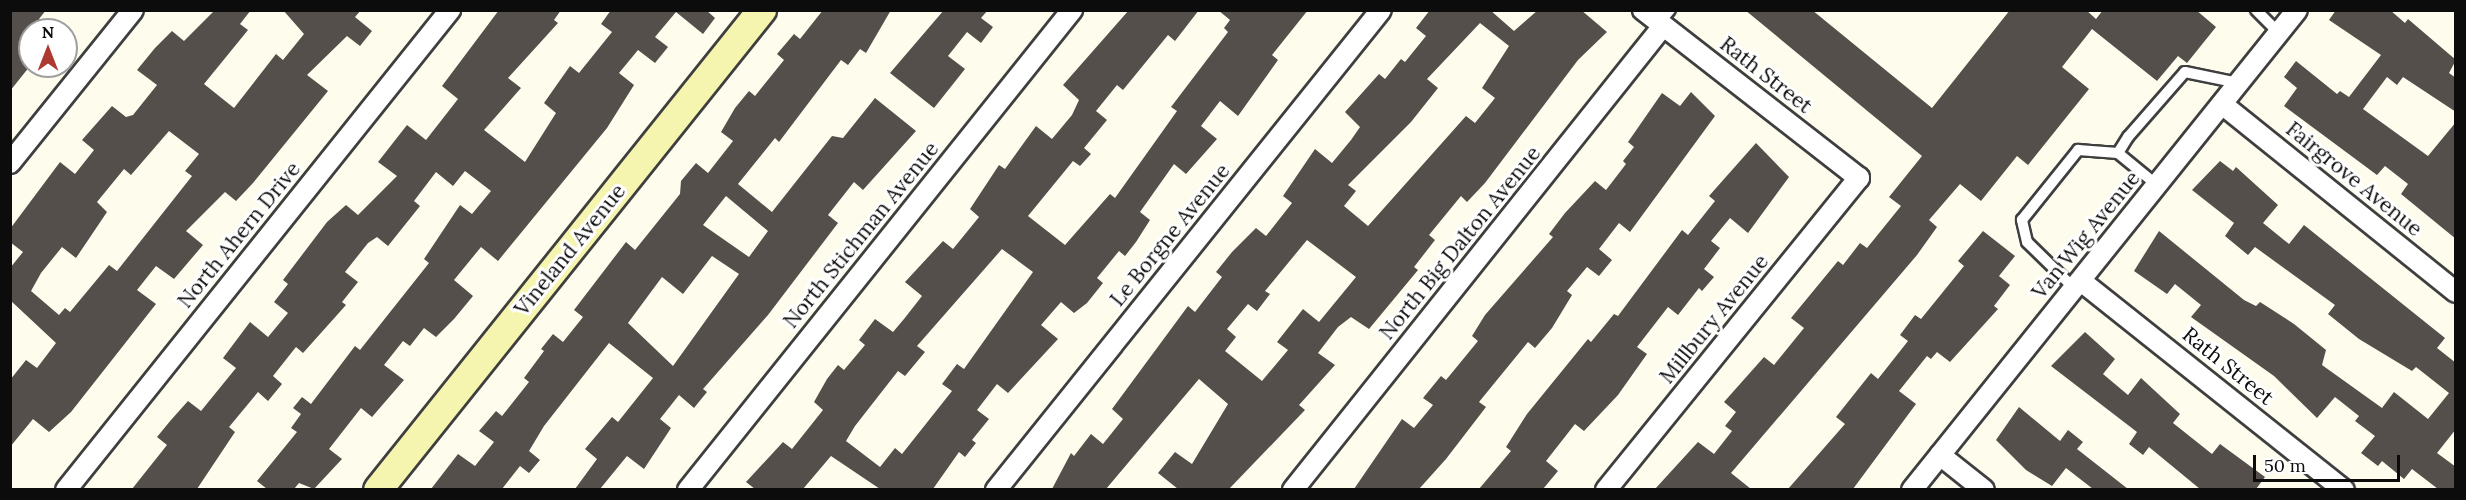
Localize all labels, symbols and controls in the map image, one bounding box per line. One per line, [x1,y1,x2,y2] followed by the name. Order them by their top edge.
[18,18,78,78] north arrow
[42,22,54,42] text: N
[1715,31,1817,119] street label: Rath Street
[2281,116,2427,242] street label: Fairgrove Avenue
[778,137,944,333] street label: North Stichman Avenue
[1374,141,1546,345] street label: North Big Dalton Avenue
[172,157,306,313] street label: North Ahern Drive
[1105,159,1235,311] street label: Le Borgne Avenue
[2027,166,2145,304] street label: Van Wig Avenue
[509,179,631,321] street label: Vineland Avenue
[1654,249,1774,389] street label: Millbury Avenue
[2177,322,2279,410] street label: Rath Street
[2256,443,2403,481] scale bar
[2264,454,2306,477] text: 50 m

